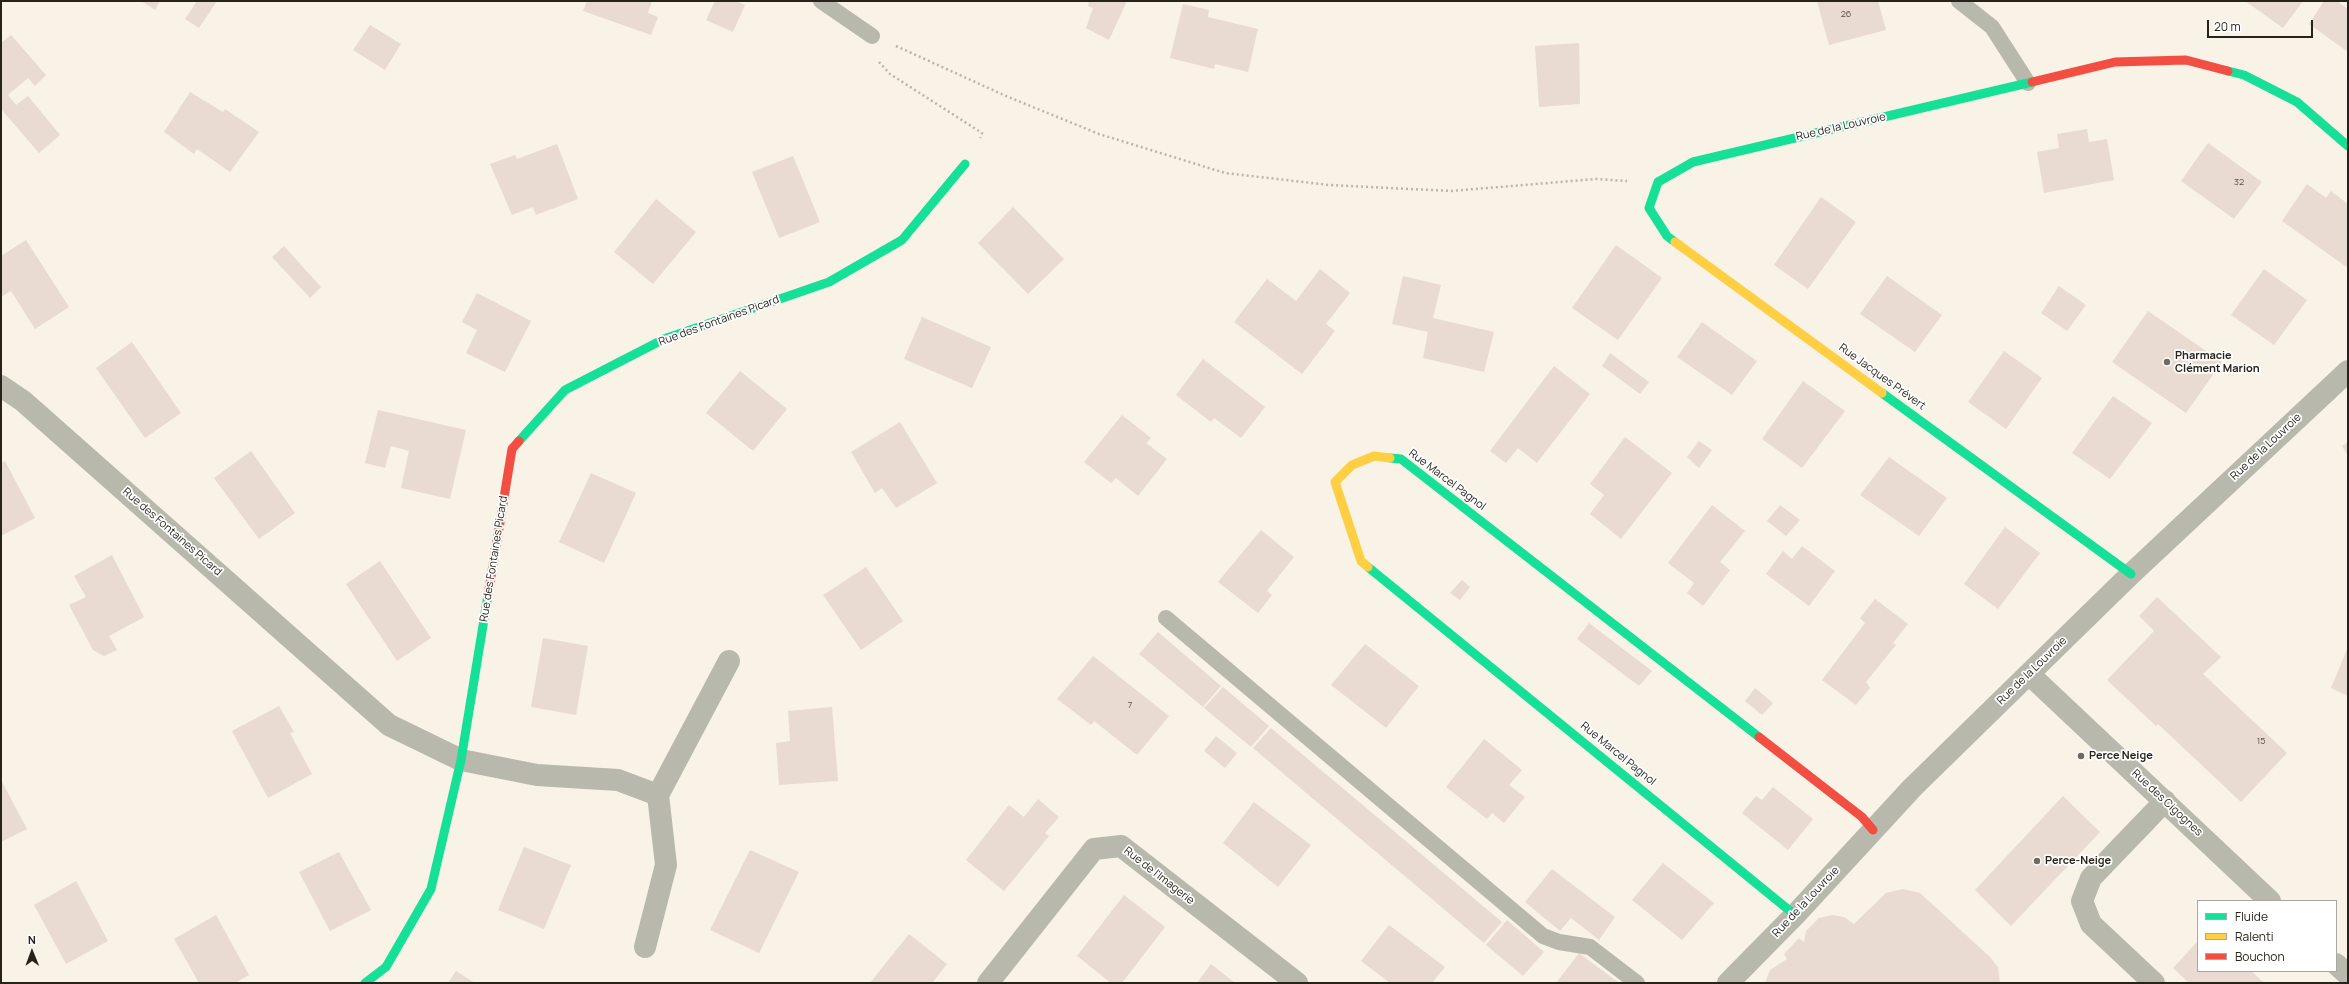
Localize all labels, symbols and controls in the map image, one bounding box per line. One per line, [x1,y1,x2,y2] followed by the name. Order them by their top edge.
[1841,9,1851,19] house number: 26
[2209,12,2315,38] scale bar
[2214,18,2241,35] text: 20 m
[1795,110,1887,144] street label: Rue de la Louvroie
[2234,177,2244,187] house number: 32
[657,293,781,349] street label: Rue des Fontaines Picard
[1836,341,1928,413] street label: Rue Jacques Prévert
[2175,349,2260,375] place label: Pharmacie Clément Marion
[2162,357,2172,367] marker: Pharmacie Clément Marion
[2228,411,2304,483] street label: Rue de la Louvroie
[1406,447,1488,513] street label: Rue Marcel Pagnol
[120,485,224,579] street label: Rue des Fontaines Picard
[478,495,510,623] street label: Rue des Fontaines Picard
[1994,634,2070,708] street label: Rue de la Louvroie
[1128,700,1132,710] house number: 7
[1578,720,1658,788] street label: Rue Marcel Pagnol
[2257,736,2265,746] house number: 15
[2089,749,2153,763] place label: Perce Neige
[2076,751,2086,761] marker: Perce Neige
[2129,767,2205,839] street label: Rue des Cigognes
[1121,844,1197,908] street label: Rue de l'Imagerie
[2045,854,2111,868] place label: Perce-Neige
[2032,856,2042,866] marker: Perce-Neige
[1770,864,1842,940] street label: Rue de la Louvroie
[2197,900,2337,972] legend
[2235,908,2268,925] text: Fluide
[2235,928,2274,945] text: Ralenti
[12,932,52,972] north arrow
[28,932,36,947] text: N
[2235,948,2285,965] text: Bouchon

